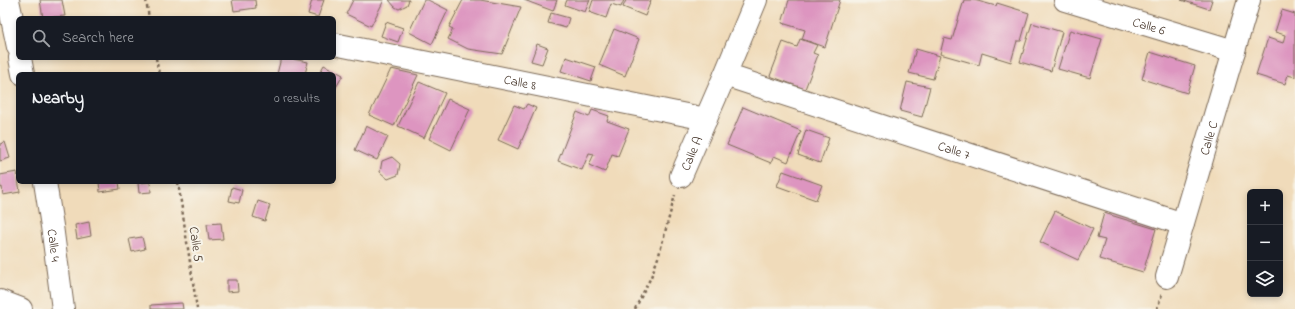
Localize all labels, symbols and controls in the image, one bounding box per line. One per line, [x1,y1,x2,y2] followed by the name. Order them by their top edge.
[1130,13,1168,41] street label: Calle 6
[16,16,336,60] search box
[30,27,52,49] icon: search
[62,27,134,49] text: Search here
[502,70,538,96] street label: Calle 8
[32,86,84,111] text: Nearby
[274,89,320,108] text: 0 results
[1196,119,1224,158] street label: Calle C
[677,134,708,174] street label: Calle A
[935,137,973,165] street label: Calle 7
[1247,189,1283,297] map controls
[1247,189,1283,225] button: +
[1247,225,1283,261] button: −
[184,226,207,263] street label: Calle 5
[41,228,65,264] street label: Calle 4
[1247,261,1283,297] button: layers

